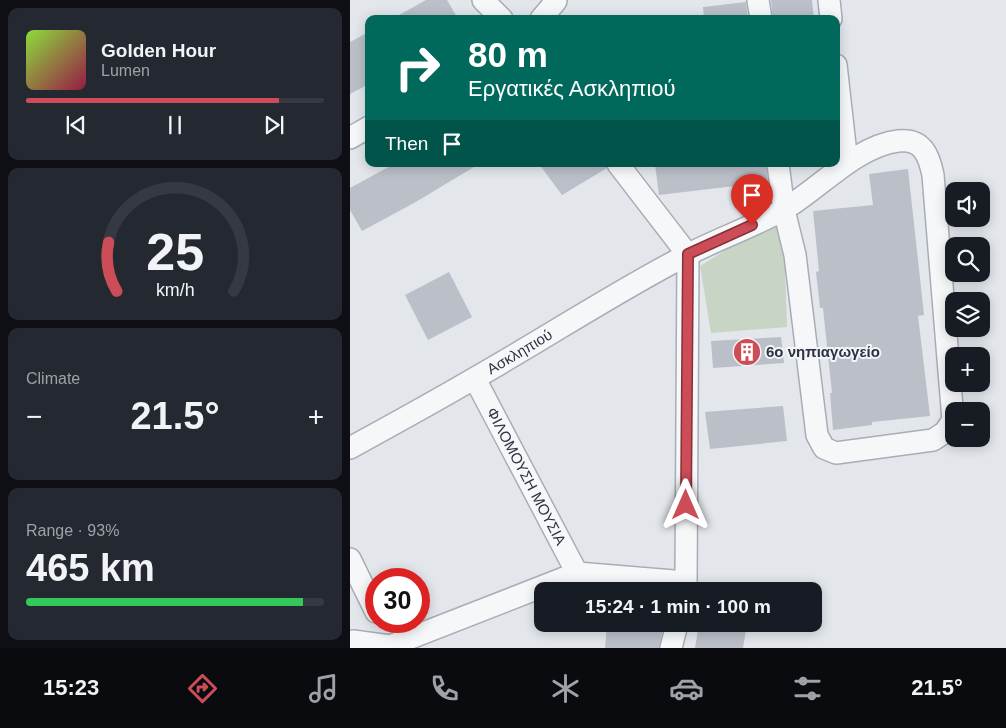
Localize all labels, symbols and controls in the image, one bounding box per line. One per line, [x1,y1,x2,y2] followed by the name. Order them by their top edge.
[385,35,450,100] icon: right
[468,35,548,74] text: 80 m
[101,40,216,61] text: Golden Hour
[101,62,150,79] text: Lumen
[468,76,676,101] text: Εργατικές Ασκληπιού
[62,111,90,139] icon: previous
[161,111,189,139] icon: pause
[260,111,288,139] icon: next
[438,130,466,158] icon: arrive
[385,133,428,154] text: Then
[731,174,773,225] pin
[738,181,766,209] icon: arrive
[945,182,990,447] map controls
[945,182,990,227] button: sound
[146,223,204,281] text: 25
[945,237,990,282] button: search
[156,280,194,300] text: km/h
[945,292,990,337] button: layers
[484,326,555,377] street label: Ασκληπιού
[732,337,762,367] building icon: 6ο νηπιαγωγείο
[766,343,880,360] place label: 6ο νηπιαγωγείο
[945,347,990,392] button: +
[26,370,80,387] text: Climate
[130,395,220,437] text: 21.5°
[26,401,42,432] text: −
[308,401,324,432] text: +
[945,402,990,447] button: −
[484,405,570,548] street label: ΦΙΛΟΜΟΥΣΗ ΜΟΥΣΙΑ
[659,478,711,530] position arrow
[26,522,119,539] text: Range · 93%
[26,547,155,589] text: 465 km
[365,568,430,633] speed limit sign: 30
[585,596,771,617] text: 15:24 · 1 min · 100 m
[185,671,220,706] icon: directions
[306,671,341,706] icon: music
[427,671,462,706] icon: phone
[548,671,583,706] icon: climate
[669,671,704,706] icon: car
[790,671,825,706] icon: filters
[43,675,99,700] text: 15:23
[911,675,963,700] text: 21.5°

